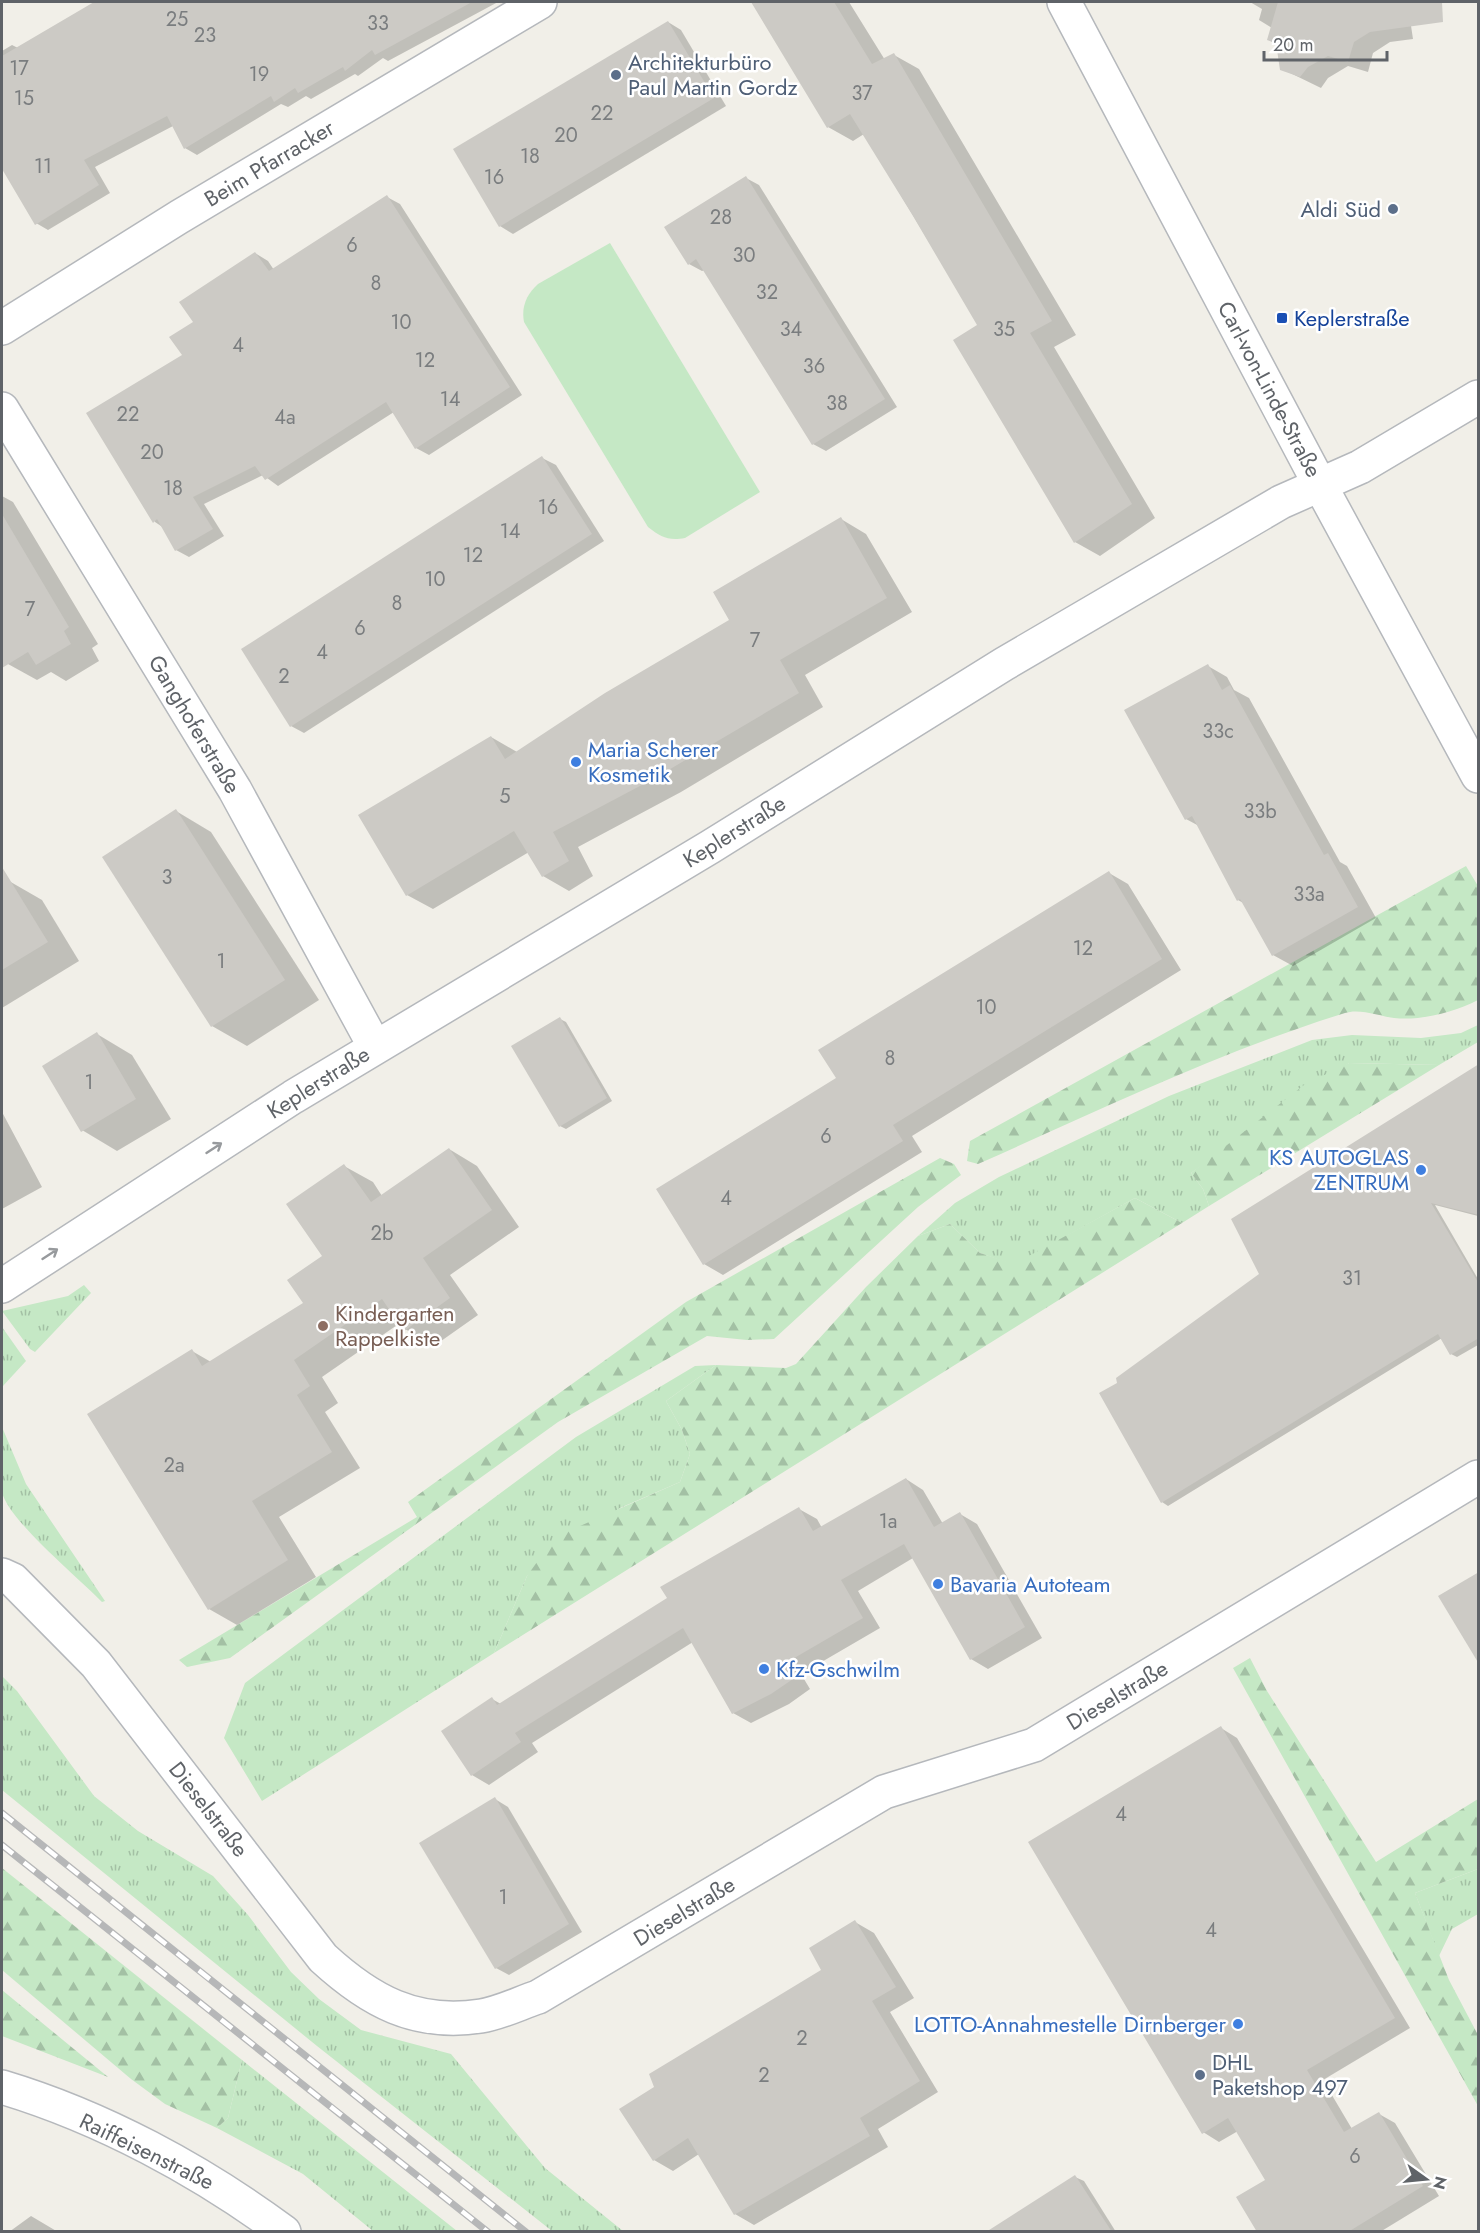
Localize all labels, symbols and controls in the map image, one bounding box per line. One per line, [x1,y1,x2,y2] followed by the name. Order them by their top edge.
[166,5,188,34] house number: 25
[367,9,389,38] house number: 33
[194,21,216,50] house number: 23
[1264,24,1387,62] scale bar
[1273,32,1313,58] text: 20 m
[628,46,798,103] place label: Architekturbüro Paul Martin Gordz
[9,54,29,83] house number: 17
[249,60,269,89] house number: 19
[609,68,623,82] marker: Architekturbüro Paul Martin Gordz
[851,79,873,108] house number: 37
[14,84,34,113] house number: 15
[591,99,613,128] house number: 22
[198,111,340,214] street label: Beim Pfarracker
[554,121,578,150] house number: 20
[520,142,540,171] house number: 18
[34,152,52,181] house number: 11
[484,163,504,192] house number: 16
[1300,193,1381,225] place label: Aldi Süd
[1386,202,1400,216] marker: Aldi Süd
[710,203,732,232] house number: 28
[346,231,358,260] house number: 6
[733,241,755,270] house number: 30
[371,269,381,298] house number: 8
[756,278,778,307] house number: 32
[1210,295,1330,483] street label: Carl-von-Linde-Straße
[1294,302,1410,334] place label: Keplerstraße
[391,308,412,337] house number: 10
[1275,311,1289,325] marker: Keplerstraße
[780,315,803,344] house number: 34
[993,315,1015,344] house number: 35
[232,331,244,360] house number: 4
[415,346,435,375] house number: 12
[803,352,825,381] house number: 36
[440,385,461,414] house number: 14
[826,389,848,418] house number: 38
[117,400,139,429] house number: 22
[274,403,296,432] house number: 4a
[140,438,164,467] house number: 20
[163,474,183,503] house number: 18
[538,493,558,522] house number: 16
[500,517,521,546] house number: 14
[463,541,483,570] house number: 12
[425,565,446,594] house number: 10
[392,589,402,618] house number: 8
[25,595,36,624] house number: 7
[354,614,366,643] house number: 6
[750,626,761,655] house number: 7
[316,638,328,667] house number: 4
[141,649,249,799] street label: Ganghoferstraße
[278,662,290,691] house number: 2
[1202,717,1234,746] house number: 33c
[588,733,719,790] place label: Maria Scherer Kosmetik
[569,755,583,769] marker: Maria Scherer Kosmetik
[499,782,511,811] house number: 5
[676,787,792,875] street label: Keplerstraße
[1243,797,1277,826] house number: 33b
[162,863,173,892] house number: 3
[1293,880,1325,909] house number: 33a
[1073,934,1093,963] house number: 12
[217,947,226,976] house number: 1
[976,993,997,1022] house number: 10
[260,1038,376,1126] street label: Keplerstraße
[885,1044,895,1073] house number: 8
[85,1068,94,1097] house number: 1
[820,1122,832,1151] house number: 6
[1269,1141,1409,1198] place label: KS AUTOGLAS ZENTRUM
[205,1142,222,1154] one-way arrow
[1414,1163,1428,1177] marker: KS AUTOGLAS ZENTRUM
[720,1184,732,1213] house number: 4
[371,1219,393,1248] house number: 2b
[42,1248,58,1260] one-way arrow
[1342,1264,1362,1293] house number: 31
[335,1297,455,1354] place label: Kindergarten Rappelkiste
[316,1319,330,1333] marker: Kindergarten Rappelkiste
[164,1451,185,1480] house number: 2a
[879,1507,897,1536] house number: 1a
[950,1568,1111,1600] place label: Bavaria Autoteam
[931,1577,945,1591] marker: Bavaria Autoteam
[1060,1652,1174,1738] street label: Dieselstraße
[776,1653,900,1685] place label: Kfz-Gschwilm
[757,1662,771,1676] marker: Kfz-Gschwilm
[162,1755,256,1863] street label: Dieselstraße
[1115,1800,1127,1829] house number: 4
[627,1868,741,1954] street label: Dieselstraße
[499,1883,508,1912] house number: 1
[1205,1916,1217,1945] house number: 4
[914,2008,1226,2040] place label: LOTTO-Annahmestelle Dirnberger
[1231,2017,1245,2031] marker: LOTTO-Annahmestelle Dirnberger
[796,2024,808,2053] house number: 2
[1212,2046,1348,2103] place label: DHL Paketshop 497
[758,2061,770,2090] house number: 2
[1193,2068,1207,2082] marker: DHL Paketshop 497
[74,2105,220,2197] street label: Raiffeisenstraße
[1349,2142,1361,2171] house number: 6
[1396,2149,1456,2209] north arrow
[1427,2174,1453,2192] text: N

